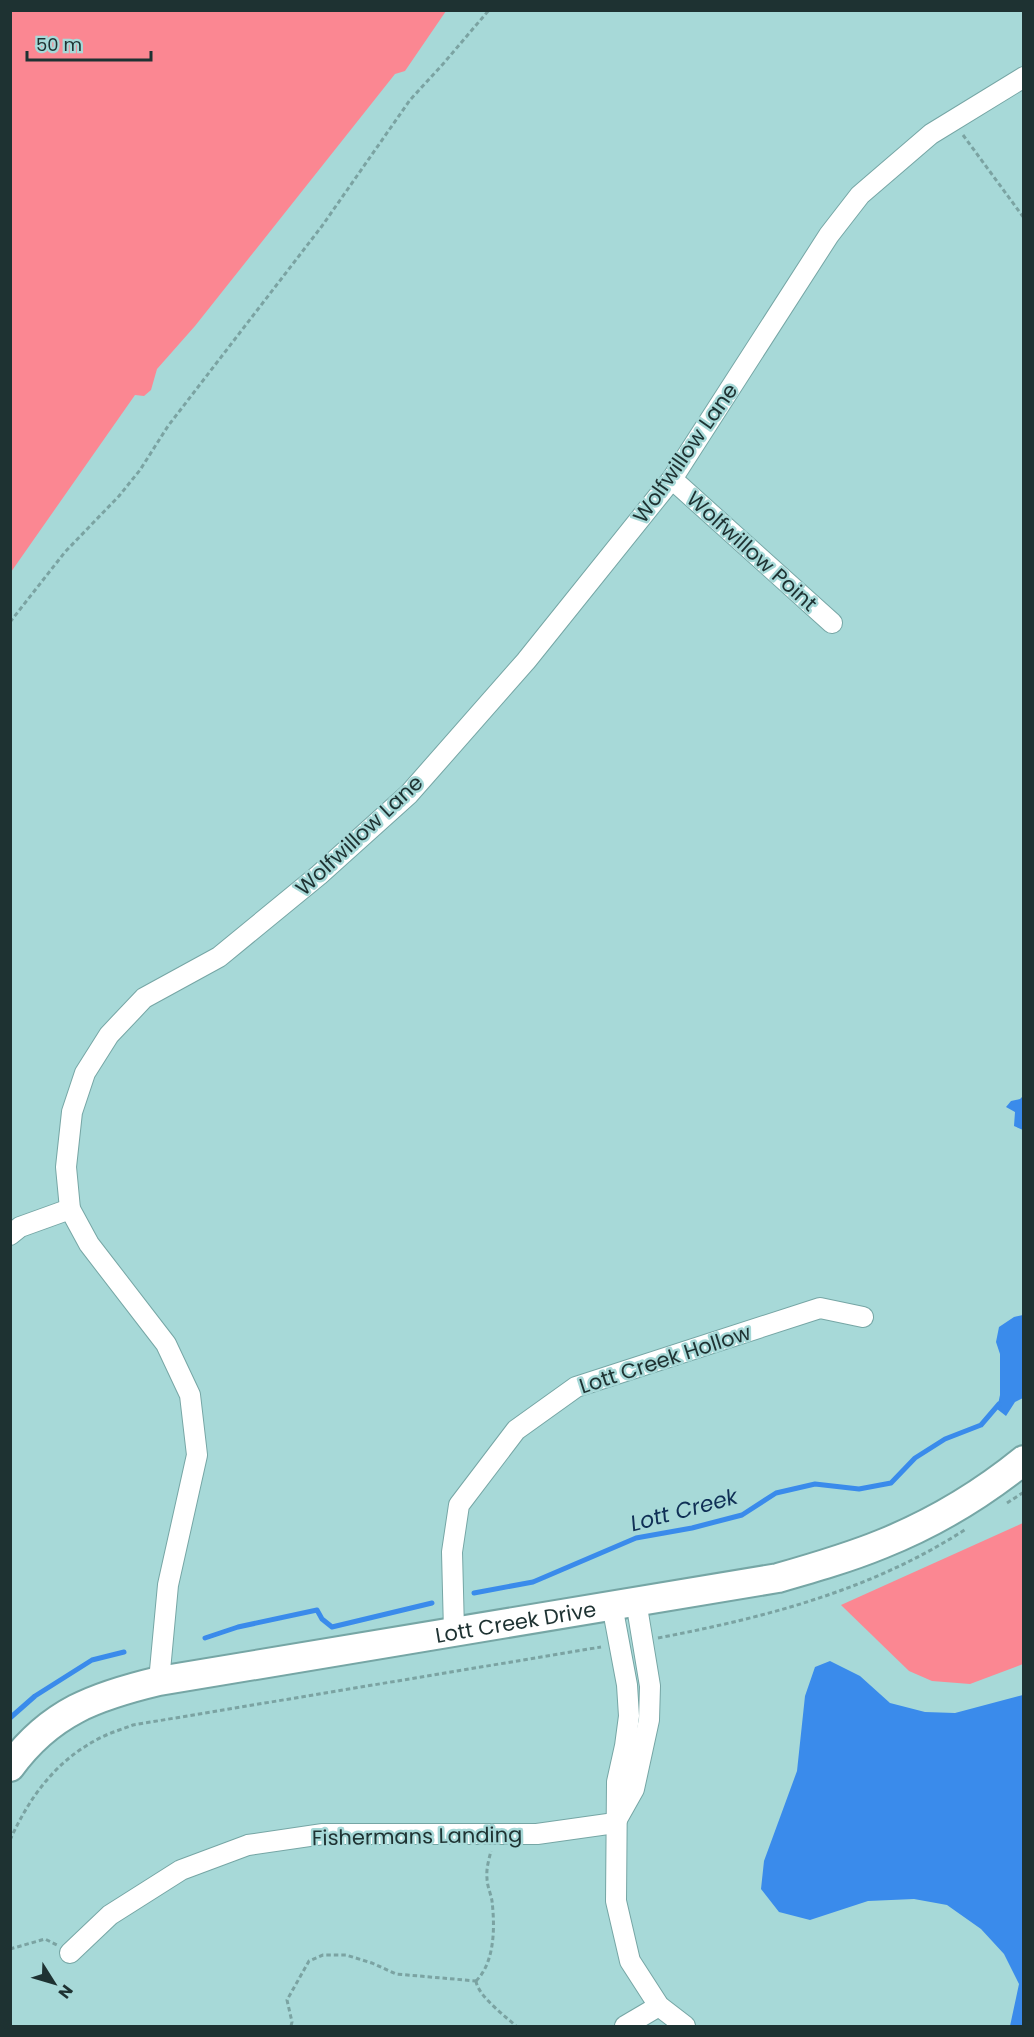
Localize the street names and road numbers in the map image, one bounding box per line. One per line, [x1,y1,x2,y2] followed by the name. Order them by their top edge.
[626,377,744,529] street label: Wolfwillow Lane
[680,484,824,618] street label: Wolfwillow Point
[289,768,429,902] street label: Wolfwillow Lane
[575,1318,755,1400] street label: Lott Creek Hollow
[433,1594,598,1649] street label: Lott Creek Drive
[311,1820,523,1852] street label: Fishermans Landing

